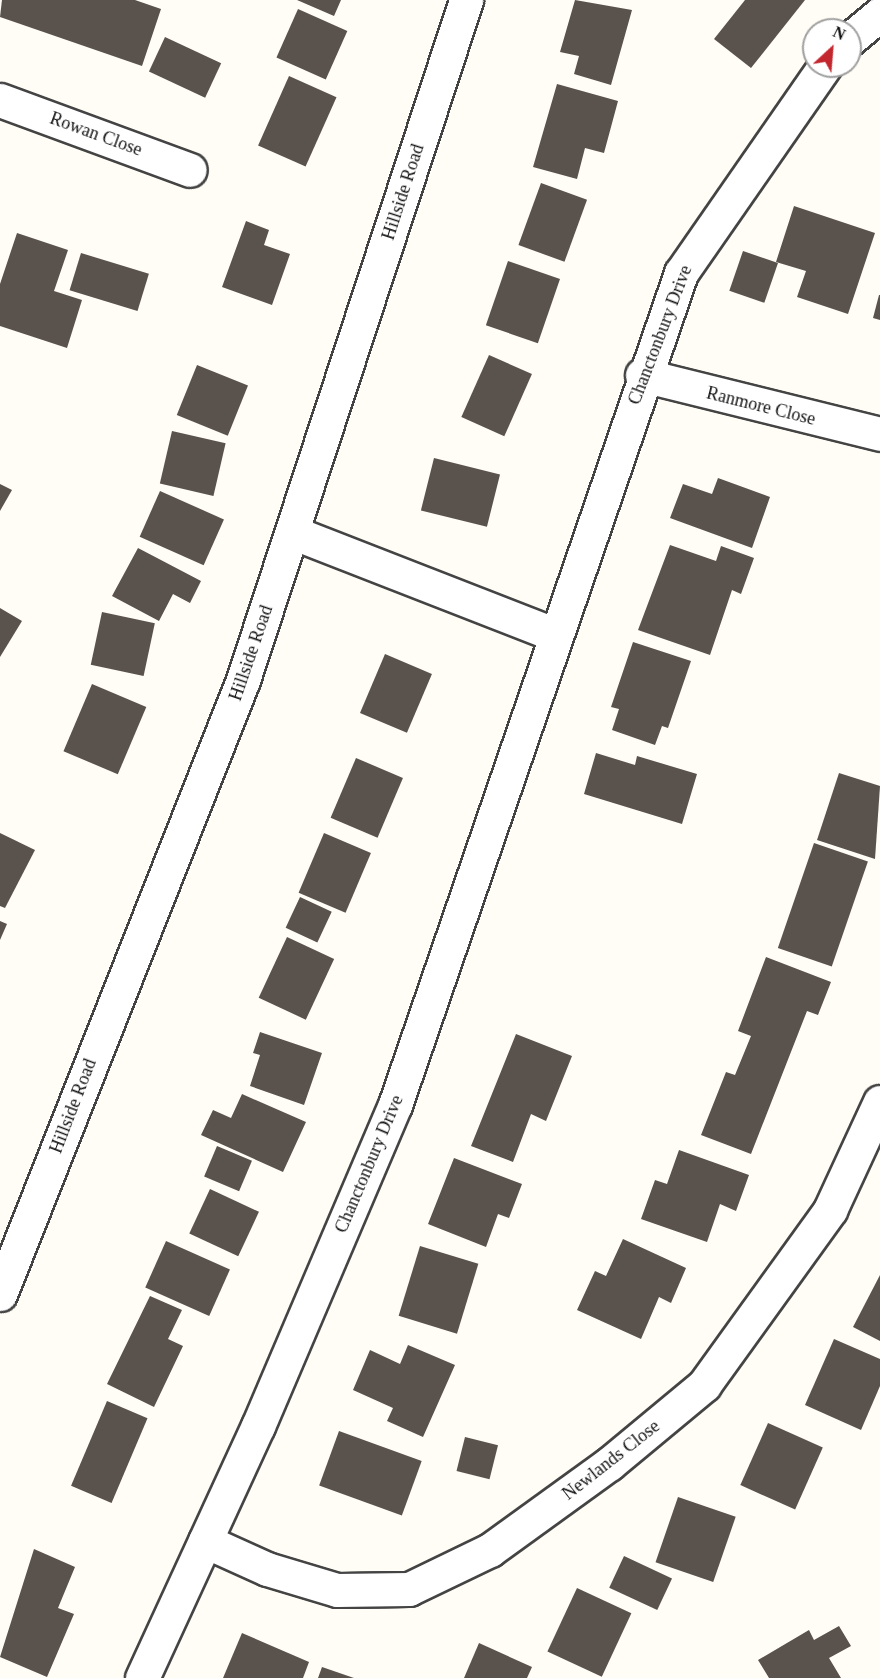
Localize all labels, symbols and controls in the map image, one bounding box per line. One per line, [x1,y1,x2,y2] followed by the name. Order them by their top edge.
[802,18,862,78] north arrow
[830,23,848,43] text: N
[47,107,145,161] street label: Rowan Close
[377,141,429,243] street label: Hillside Road
[623,262,697,408] street label: Chanctonbury Drive
[704,382,818,430] street label: Ranmore Close
[225,602,277,704] street label: Hillside Road
[45,1056,101,1156] street label: Hillside Road
[330,1092,408,1236] street label: Chanctonbury Drive
[558,1415,664,1505] street label: Newlands Close

